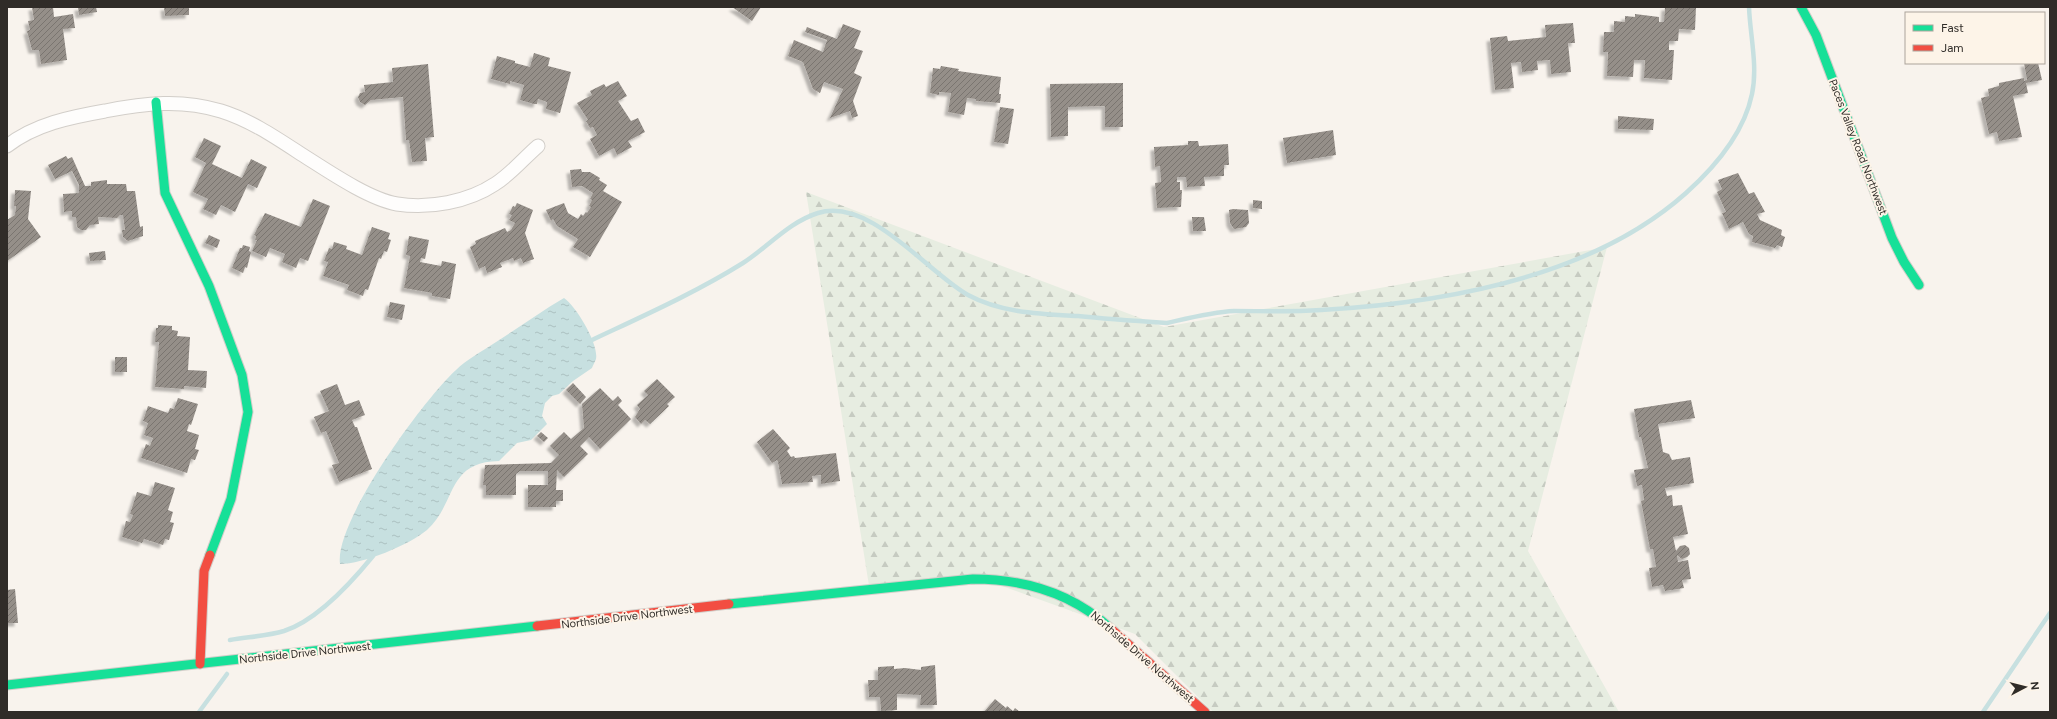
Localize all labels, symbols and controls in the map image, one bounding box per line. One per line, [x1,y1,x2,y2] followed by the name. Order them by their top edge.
[1905,12,2045,64] legend
[1941,21,1964,35] text: Fast
[1941,41,1964,55] text: Jam
[1826,77,1890,217] street label: Paces Valley Road Northwest
[560,602,694,632] street label: Northside Drive Northwest
[1088,609,1196,705] street label: Northside Drive Northwest
[238,640,372,666] street label: Northside Drive Northwest
[2005,667,2045,707] north arrow
[2027,681,2041,691] text: N

